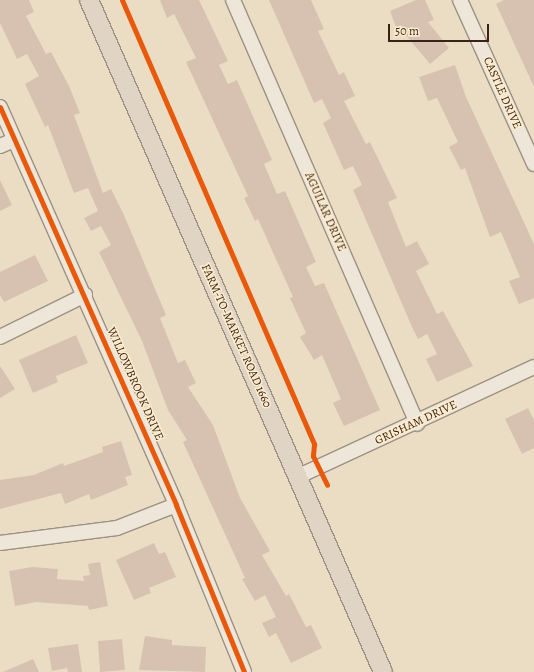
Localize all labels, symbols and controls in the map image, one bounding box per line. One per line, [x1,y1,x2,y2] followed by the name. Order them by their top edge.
[390,16,491,42] scale bar
[395,23,419,39] text: 50 m
[480,55,524,131] street label: CASTLE DRIVE
[301,170,349,254] street label: AGUILAR DRIVE
[198,262,274,410] street label: FARM-TO-MARKET ROAD 1660
[104,325,166,443] street label: WILLOWBROOK DRIVE
[373,398,459,448] street label: GRISHAM DRIVE

